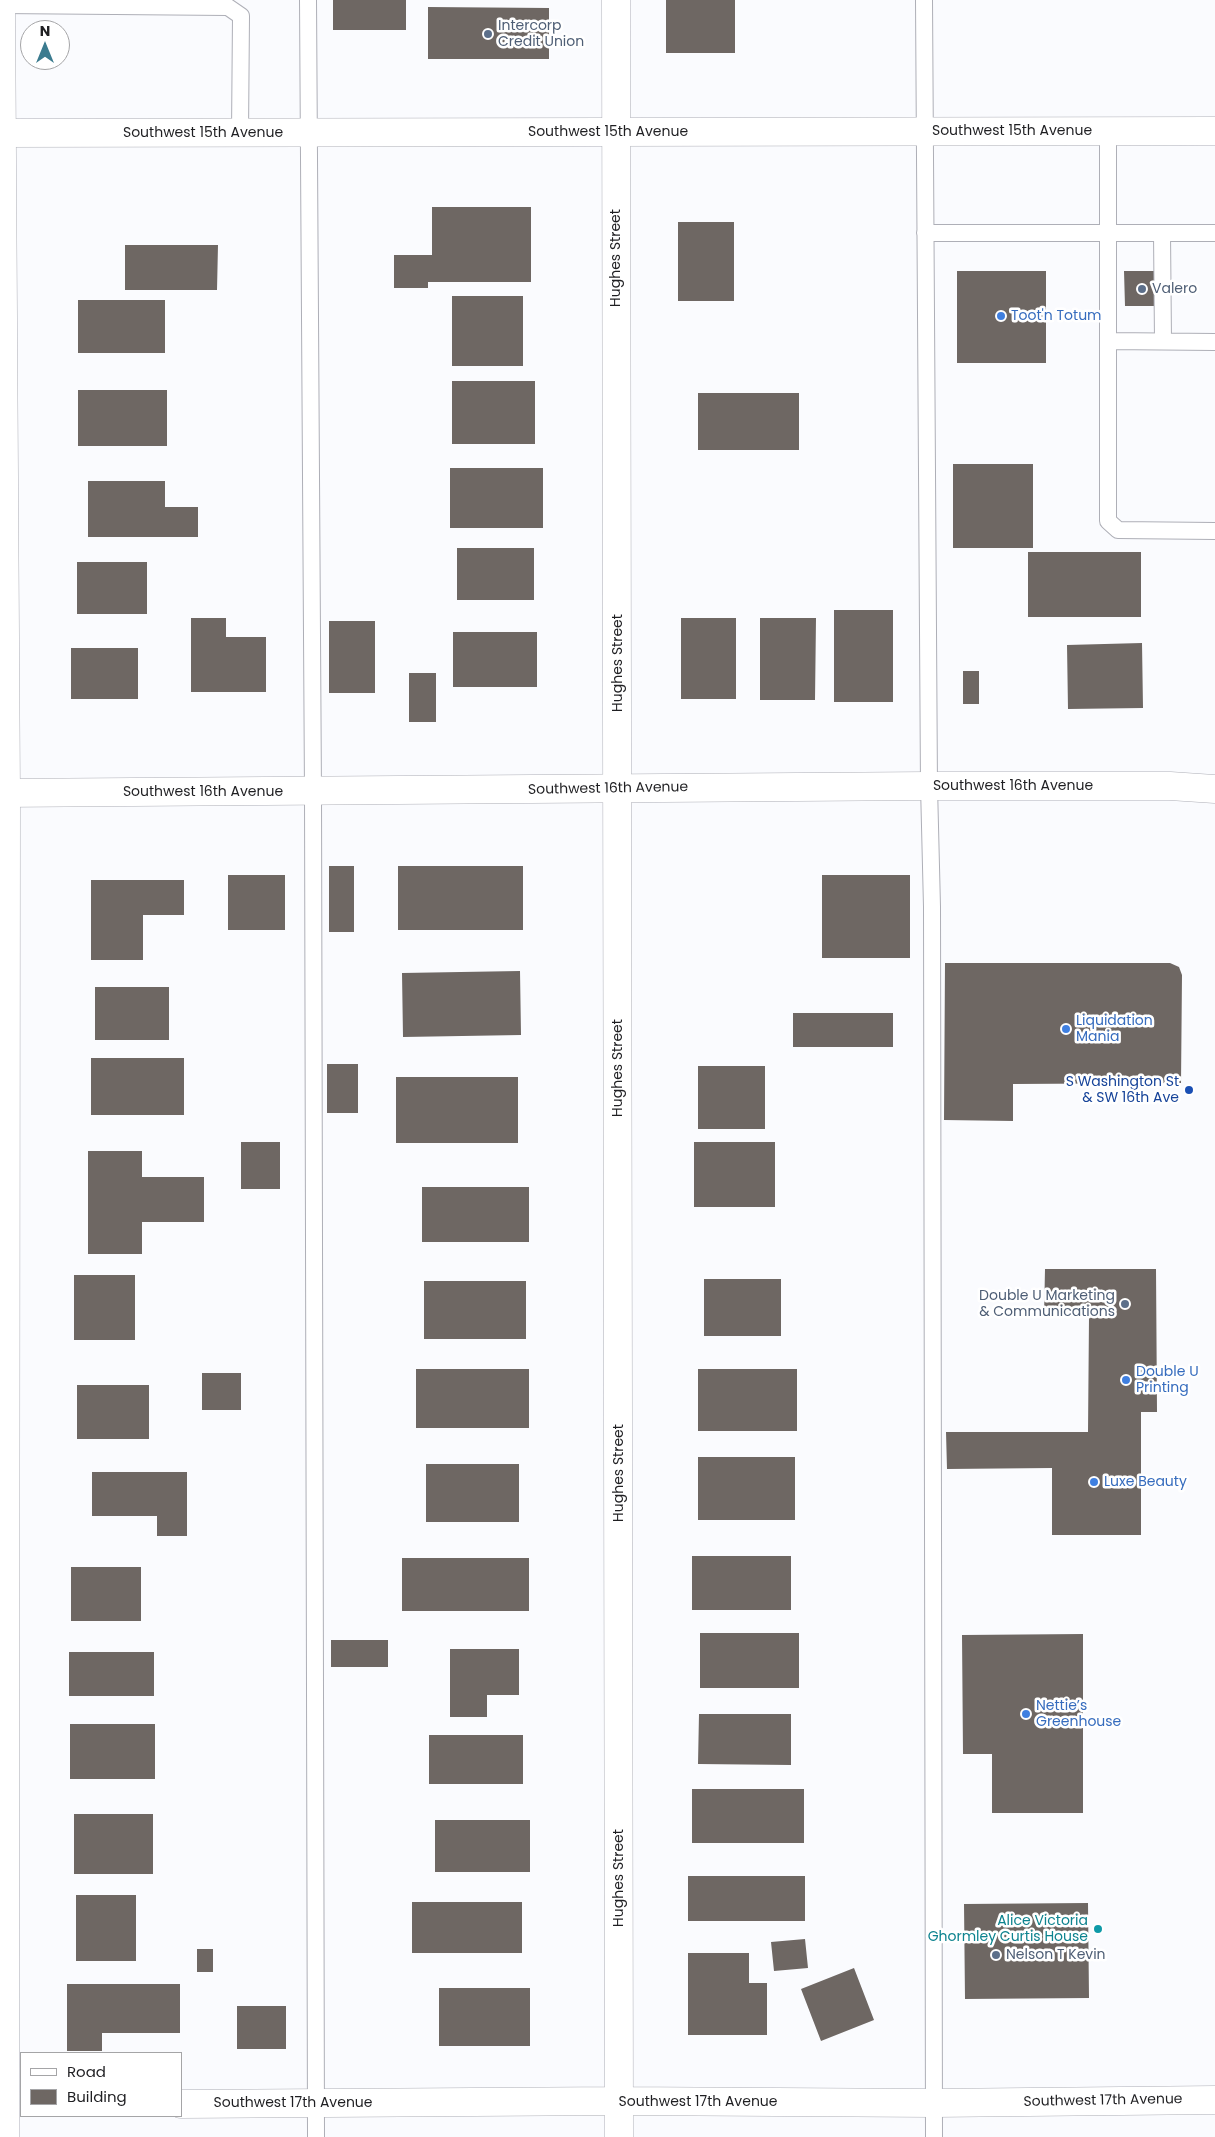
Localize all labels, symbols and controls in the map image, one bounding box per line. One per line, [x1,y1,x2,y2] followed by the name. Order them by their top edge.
[498,18,584,50] place label: Intercorp Credit Union
[20,20,70,70] north arrow
[40,21,50,41] text: N
[482,28,494,40] marker: Intercorp Credit Union
[932,123,1092,139] street label: Southwest 15th Avenue
[528,124,688,140] street label: Southwest 15th Avenue
[123,125,283,141] street label: Southwest 15th Avenue
[608,209,624,307] street label: Hughes Street
[1152,281,1197,297] place label: Valero
[1136,283,1148,295] marker: Valero
[1011,308,1102,324] place label: Toot'n Totum
[995,310,1007,322] marker: Toot'n Totum
[610,614,626,712] street label: Hughes Street
[933,778,1093,794] street label: Southwest 16th Avenue
[528,779,688,799] street label: Southwest 16th Avenue
[123,784,283,800] street label: Southwest 16th Avenue
[1076,1013,1153,1046] place label: Liquidation Mania
[610,1019,626,1117] street label: Hughes Street
[1060,1023,1072,1035] marker: Liquidation Mania
[1066,1074,1179,1106] place label: S Washington St & SW 16th Ave
[1183,1084,1195,1096] marker: S Washington St & SW 16th Ave
[979,1288,1115,1320] place label: Double U Marketing & Communications
[1119,1298,1131,1310] marker: Double U Marketing & Communications
[1136,1364,1199,1396] place label: Double U Printing
[1120,1374,1132,1386] marker: Double U Printing
[611,1424,627,1522] street label: Hughes Street
[1104,1474,1187,1490] place label: Luxe Beauty
[1088,1476,1100,1488] marker: Luxe Beauty
[1036,1698,1121,1730] place label: Nettie’s Greenhouse
[1020,1708,1032,1720] marker: Nettie’s Greenhouse
[611,1829,627,1927] street label: Hughes Street
[928,1913,1088,1945] place label: Alice Victoria Ghormley Curtis House
[1092,1923,1104,1935] marker: Alice Victoria Ghormley Curtis House
[1006,1947,1106,1963] place label: Nelson T Kevin
[990,1949,1002,1961] marker: Nelson T Kevin
[20,2052,182,2117] legend
[67,2061,106,2082] text: Road
[67,2086,127,2107] text: Building
[1023,2091,1183,2111] street label: Southwest 17th Avenue
[619,2094,777,2110] street label: Southwest 17th Avenue
[214,2095,372,2111] street label: Southwest 17th Avenue

